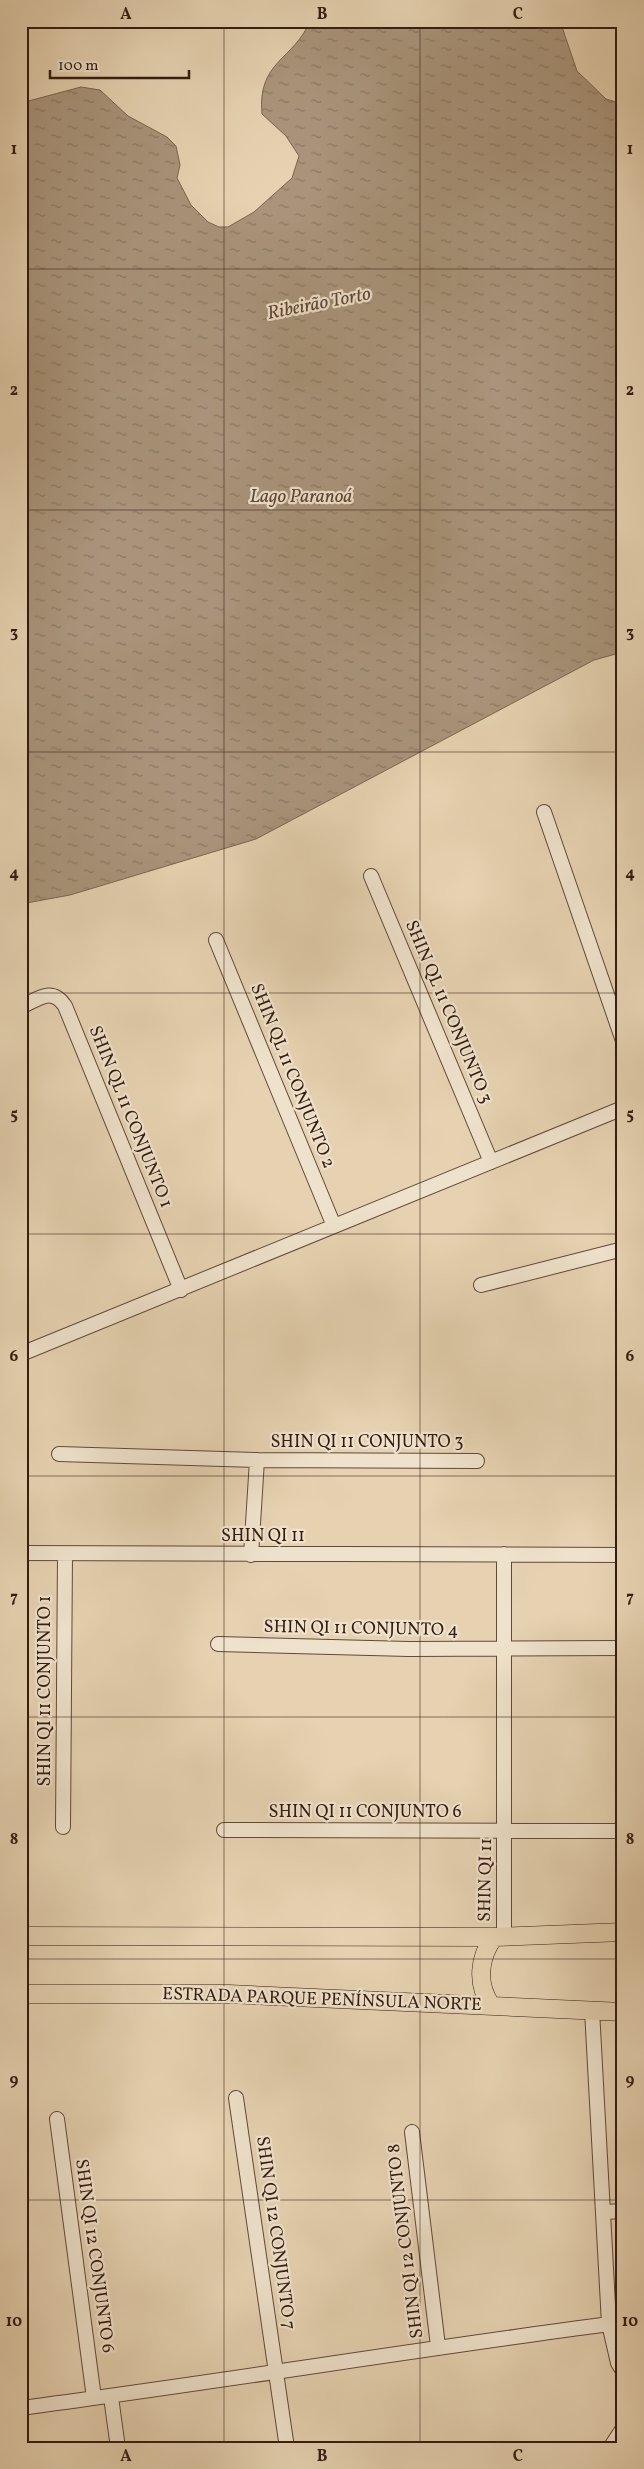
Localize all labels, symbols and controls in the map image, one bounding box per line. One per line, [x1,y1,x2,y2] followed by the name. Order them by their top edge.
[120,4,132,26] text: A
[317,4,328,26] text: B
[513,4,523,26] text: C
[50,48,189,80] scale bar
[58,56,98,77] text: 100 m
[11,139,17,161] text: 1
[627,139,633,161] text: 1
[265,281,373,327] water label: Ribeirão Torto
[10,380,18,402] text: 2
[626,380,634,402] text: 2
[250,484,352,510] water label: Lago Paranoá
[10,622,18,644] text: 3
[626,622,634,644] text: 3
[9,863,19,885] text: 4
[625,863,635,885] text: 4
[398,916,498,1108] street label: SHIN QL 11 CONJUNTO 3
[243,980,341,1172] street label: SHIN QL 11 CONJUNTO 2
[82,1022,178,1212] street label: SHIN QL 11 CONJUNTO 1
[10,1104,18,1126] text: 5
[626,1104,634,1126] text: 5
[10,1346,19,1368] text: 6
[626,1346,635,1368] text: 6
[270,1430,464,1455] street label: SHIN QI 11 CONJUNTO 3
[221,1524,305,1549] street label: SHIN QI 11
[10,1587,18,1609] text: 7
[626,1587,634,1609] text: 7
[33,1596,58,1786] street label: SHIN QI 11 CONJUNTO 1
[263,1615,459,1643] street label: SHIN QI 11 CONJUNTO 4
[268,1800,462,1825] street label: SHIN QI 11 CONJUNTO 6
[10,1829,18,1851] text: 8
[626,1829,634,1851] text: 8
[473,1838,499,1922] street label: SHIN QI 11
[162,1982,482,2018] street label: ESTRADA PARQUE PENÍNSULA NORTE
[10,2070,19,2092] text: 9
[626,2070,635,2092] text: 9
[249,2135,301,2331] street label: SHIN QI 12 CONJUNTO 7
[382,2142,430,2340] street label: SHIN QI 12 CONJUNTO 8
[68,2157,120,2355] street label: SHIN QI 12 CONJUNTO 6
[6,2311,22,2333] text: 10
[622,2311,638,2333] text: 10
[120,2446,132,2468] text: A
[317,2446,328,2468] text: B
[513,2446,523,2468] text: C

